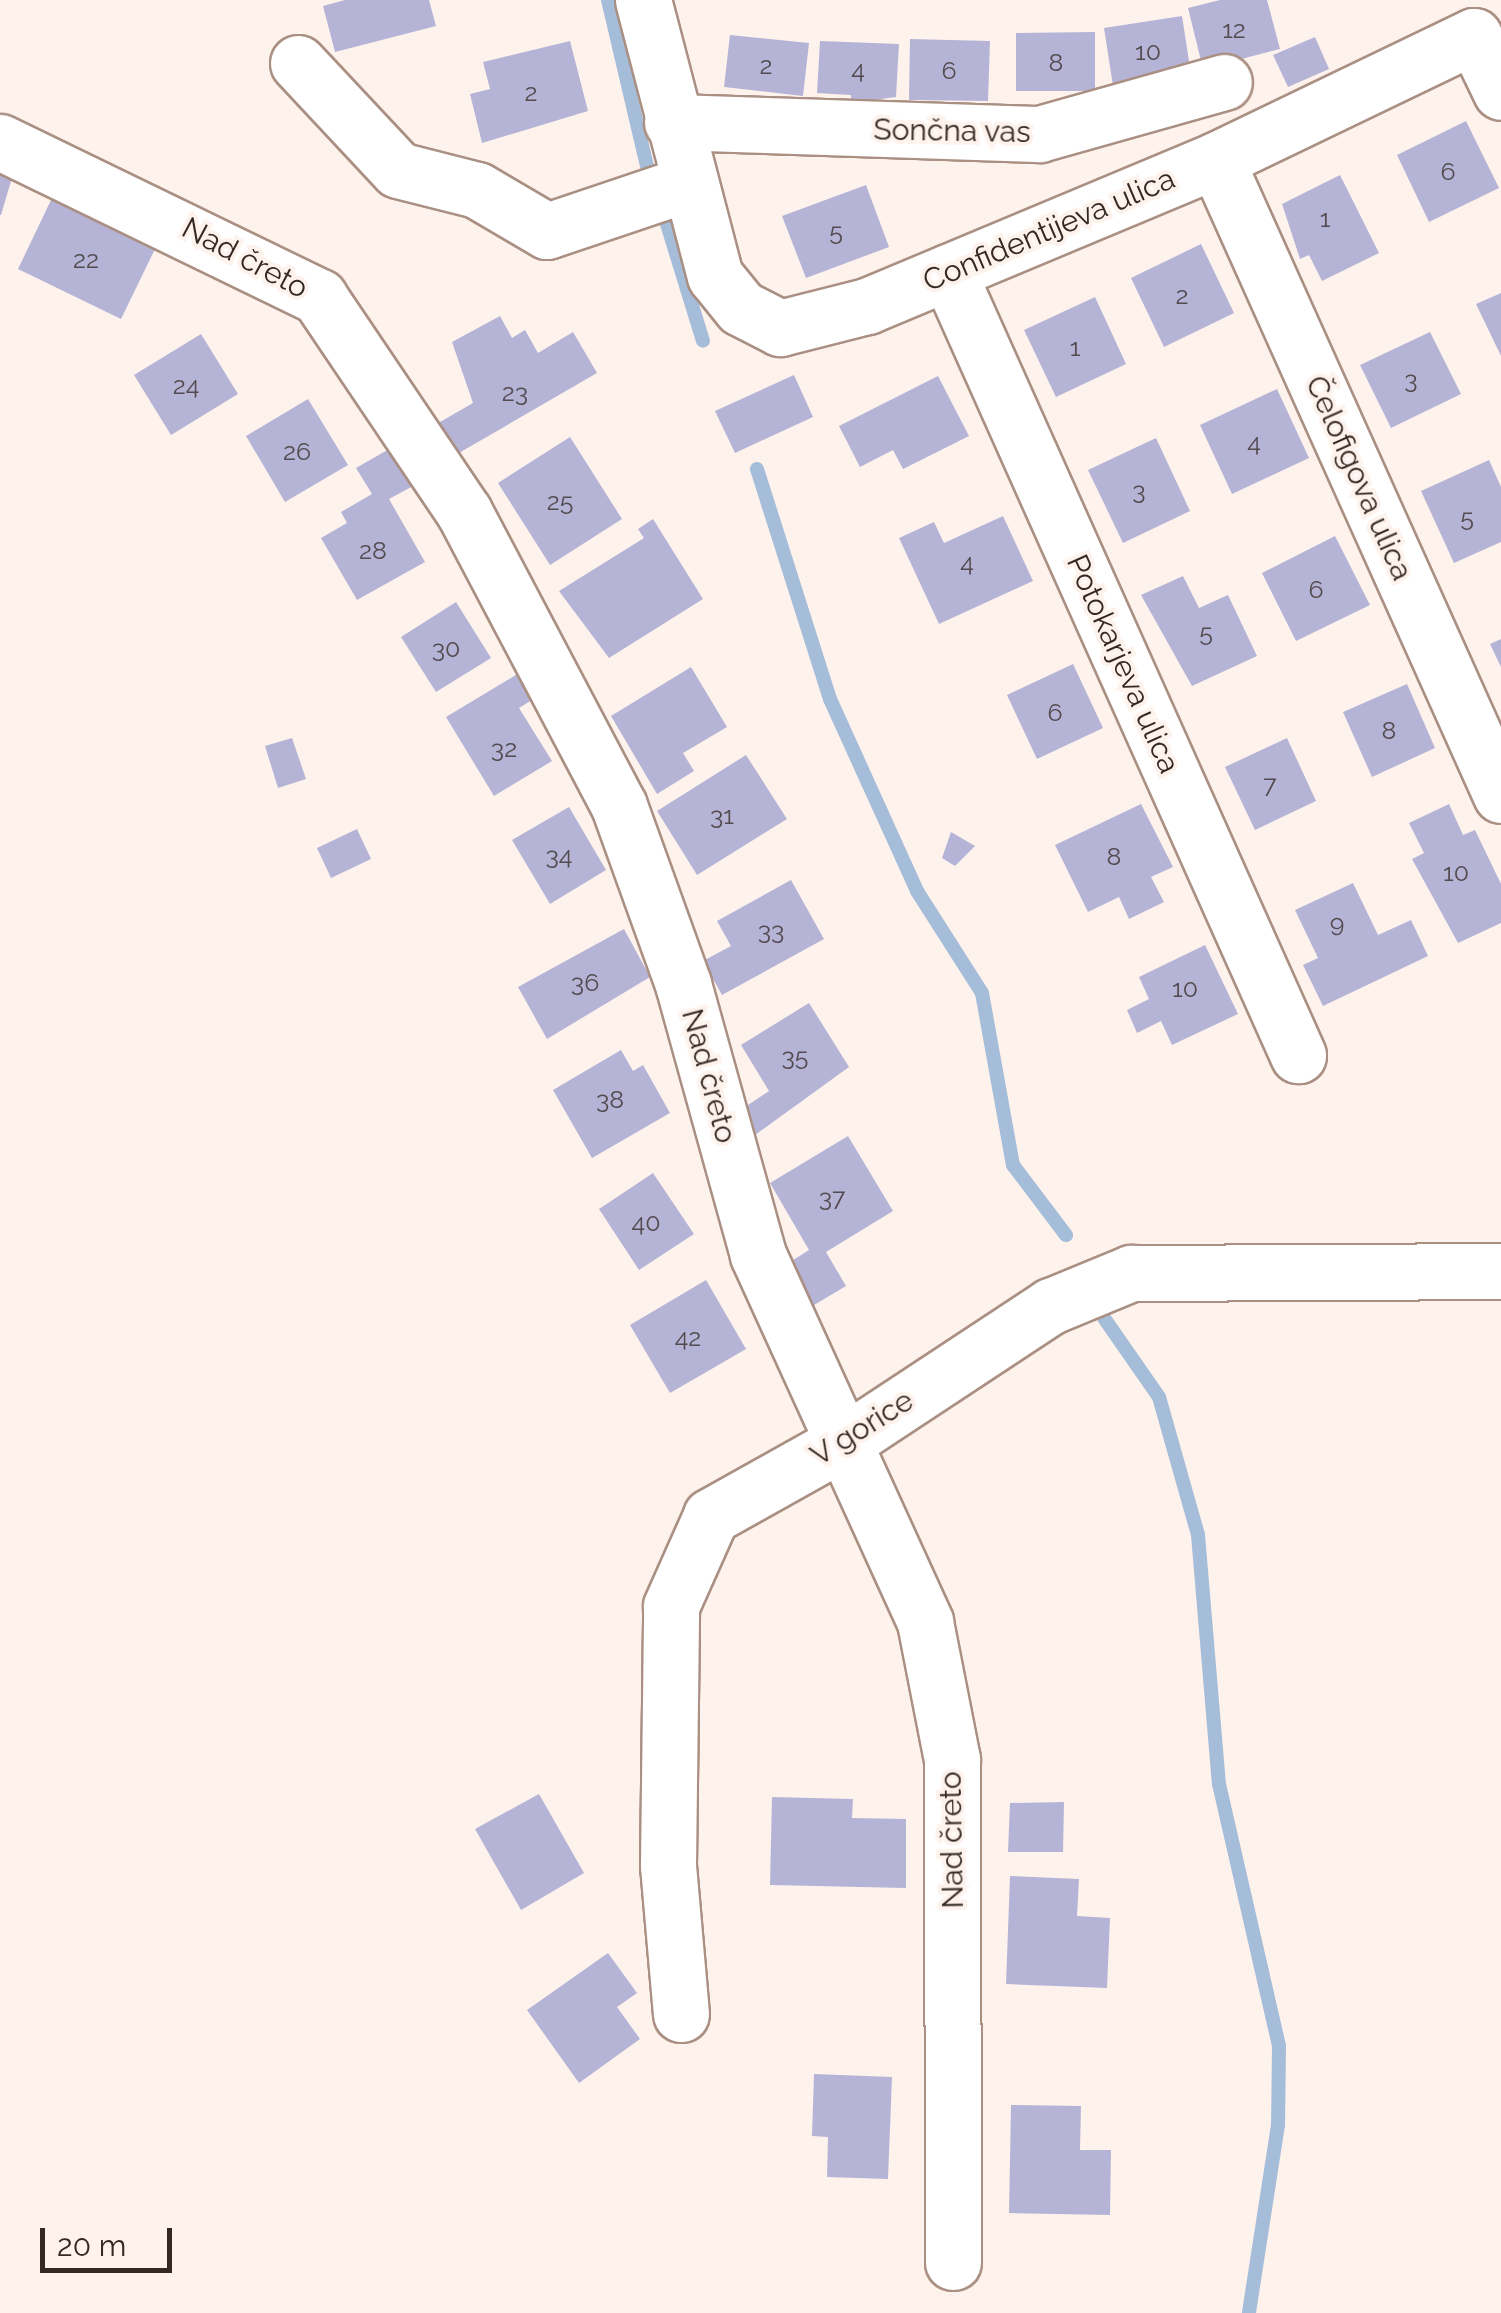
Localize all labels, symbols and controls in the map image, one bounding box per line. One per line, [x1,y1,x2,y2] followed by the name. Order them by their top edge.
[1222,14,1246,44] house number: 12
[1135,36,1161,66] house number: 10
[1049,47,1063,77] house number: 8
[759,50,773,80] house number: 2
[851,54,865,84] house number: 4
[941,55,957,85] house number: 6
[524,77,538,107] house number: 2
[873,112,1031,150] street label: Sončna vas
[1440,156,1456,186] house number: 6
[918,161,1180,299] street label: Confidentijeva ulica
[1320,203,1330,233] house number: 1
[176,210,314,306] street label: Nad čreto
[829,216,843,246] house number: 5
[73,244,99,274] house number: 22
[1175,280,1189,310] house number: 2
[1070,332,1080,362] house number: 1
[1404,364,1418,394] house number: 3
[173,370,199,400] house number: 24
[1298,370,1420,586] street label: Čelofigova ulica
[502,377,528,407] house number: 23
[1247,427,1261,457] house number: 4
[283,436,311,466] house number: 26
[1132,475,1146,505] house number: 3
[547,486,573,516] house number: 25
[1460,502,1474,532] house number: 5
[359,535,387,565] house number: 28
[960,547,974,577] house number: 4
[1059,549,1187,779] street label: Potokarjeva ulica
[1308,574,1324,604] house number: 6
[1199,617,1213,647] house number: 5
[432,633,460,663] house number: 30
[1047,697,1063,727] house number: 6
[1382,715,1396,745] house number: 8
[491,733,517,763] house number: 32
[1263,769,1277,799] house number: 7
[710,800,734,830] house number: 31
[546,840,572,870] house number: 34
[1107,841,1121,871] house number: 8
[1443,857,1469,887] house number: 10
[1330,908,1344,938] house number: 9
[758,915,784,945] house number: 33
[571,967,599,997] house number: 36
[1172,973,1198,1003] house number: 10
[674,1005,744,1147] street label: Nad čreto
[782,1041,808,1071] house number: 35
[596,1084,624,1114] house number: 38
[819,1182,845,1212] house number: 37
[632,1207,660,1237] house number: 40
[675,1322,701,1352] house number: 42
[804,1382,920,1474] street label: V gorice
[933,1771,971,1909] street label: Nad čreto
[45,2208,178,2270] scale bar
[57,2228,126,2263] text: 20 m

